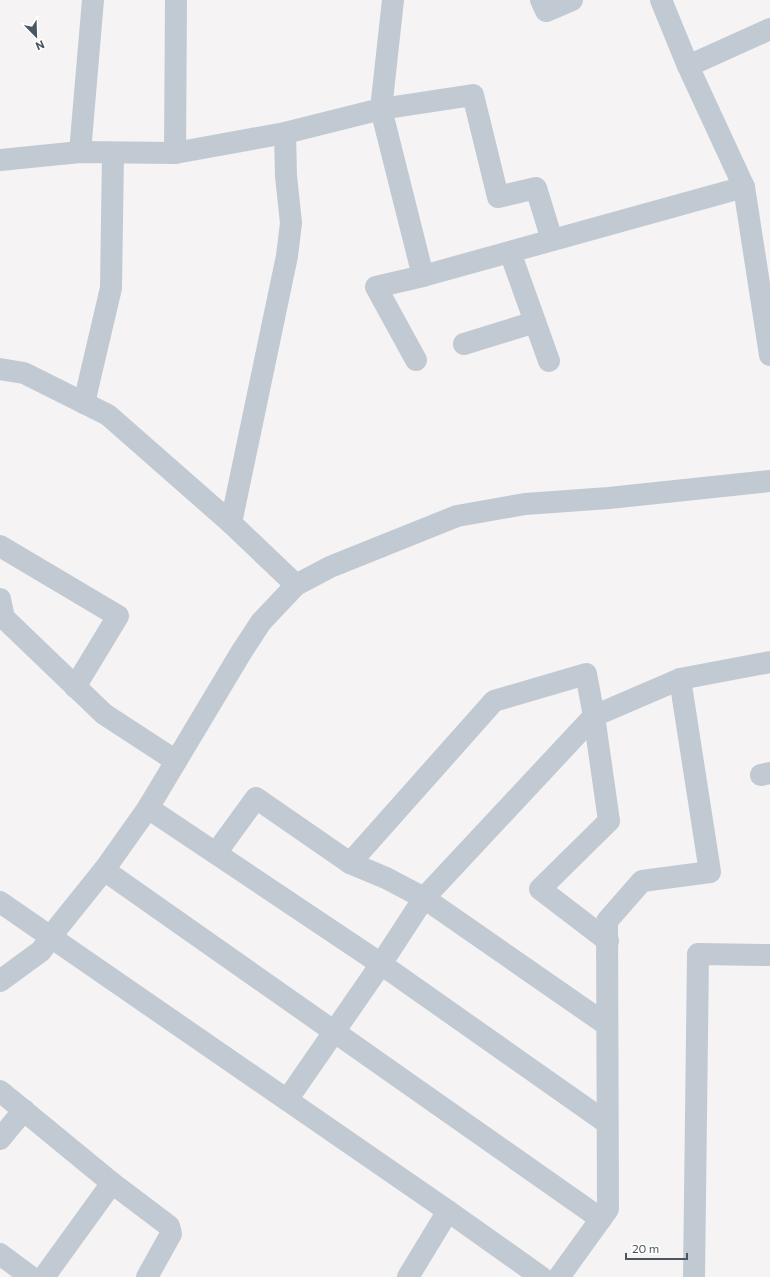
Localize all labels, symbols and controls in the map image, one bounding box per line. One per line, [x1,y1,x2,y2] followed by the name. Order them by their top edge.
[16,16,56,56] north arrow
[34,38,46,53] text: N
[626,1235,687,1261] scale bar
[632,1241,659,1255] text: 20 m

